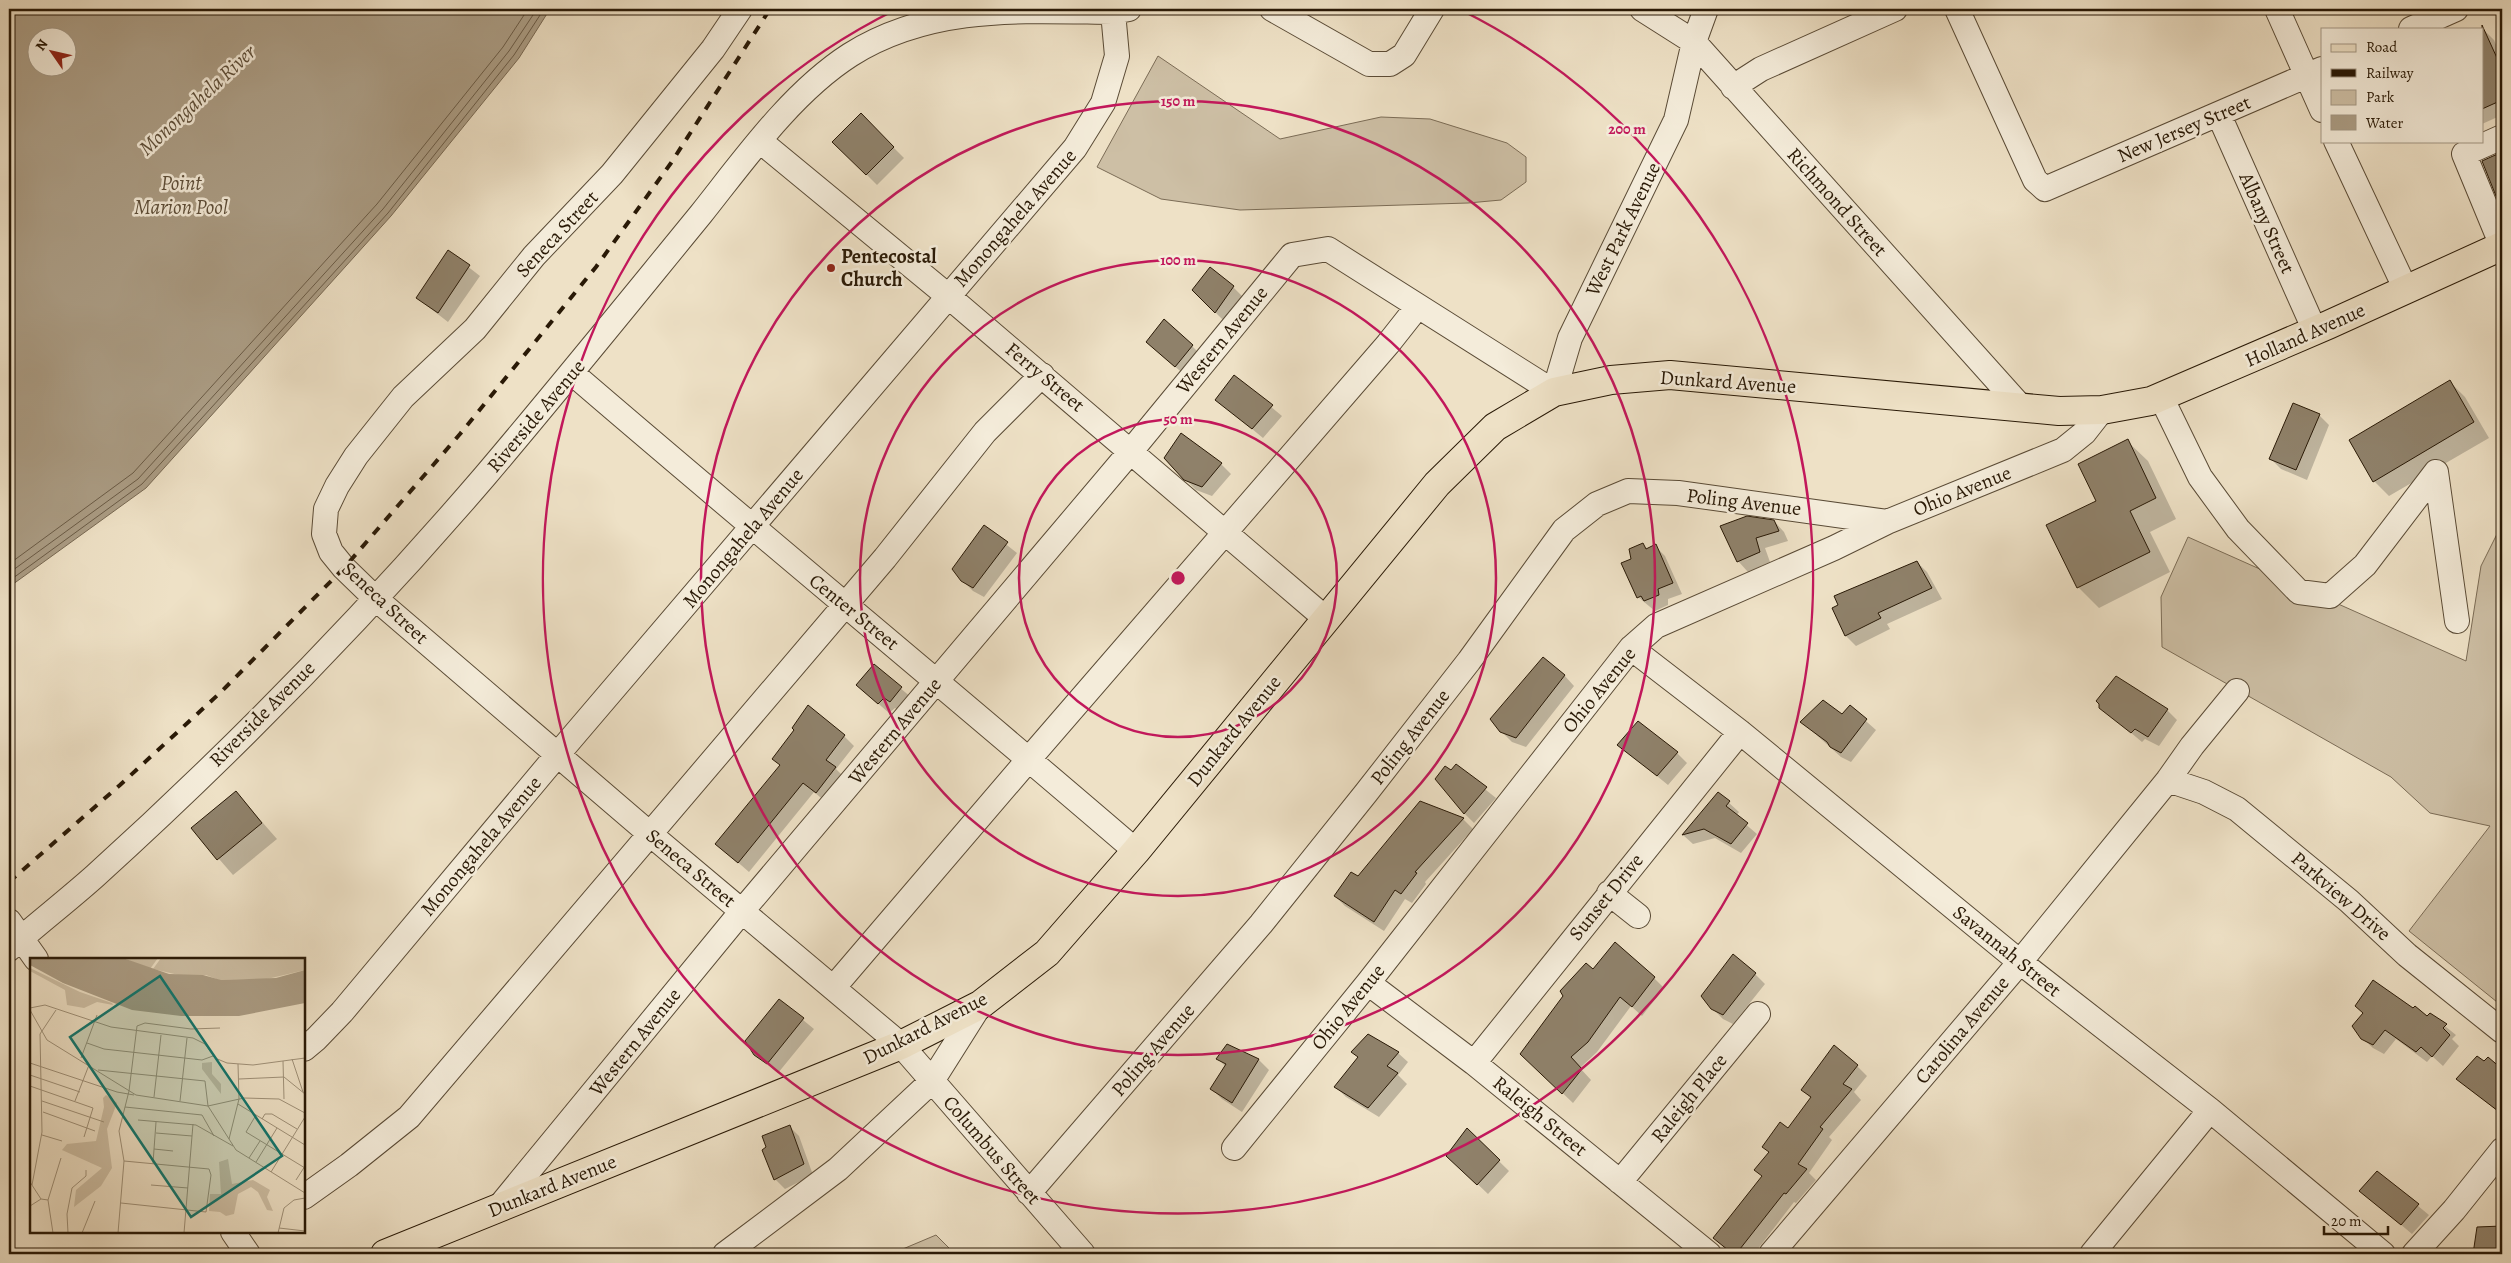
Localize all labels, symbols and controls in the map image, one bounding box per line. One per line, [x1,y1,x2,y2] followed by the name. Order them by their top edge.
[28,28,78,78] north arrow
[2321,28,2484,142] legend
[31,35,52,55] text: N
[2366,37,2398,57] text: Road
[132,38,262,162] water label: Monongahela River
[2366,63,2414,83] text: Railway
[2366,87,2395,107] text: Park
[2113,89,2255,169] street label: New Jersey Street
[1161,91,1196,111] text: 150 m
[2365,113,2403,133] text: Water
[1608,119,1646,139] text: 200 m
[1781,142,1894,263] street label: Richmond Street
[947,143,1083,293] street label: Monongahela Avenue
[1578,158,1667,301] street label: West Park Avenue
[2232,167,2302,278] street label: Albany Street
[134,169,229,221] water label: Point Marion Pool
[510,184,605,283] street label: Seneca Street
[841,243,937,293] place label: Pentecostal Church
[1160,250,1196,270] text: 100 m
[825,262,837,274] marker: Pentecostal Church
[1169,280,1274,401] street label: Western Avenue
[2241,296,2369,374] street label: Holland Avenue
[1000,336,1091,418] street label: Ferry Street
[481,354,591,478] street label: Riverside Avenue
[1659,364,1797,400] street label: Dunkard Avenue
[1163,409,1193,429] text: 50 m
[1909,459,2015,523] street label: Ohio Avenue
[676,462,810,614] street label: Monongahela Avenue
[1685,482,1803,522] street label: Poling Avenue
[336,556,435,651] street label: Seneca Street
[803,567,905,657] street label: Center Street
[1169,569,1187,587] centre of rings
[1556,641,1642,739] street label: Ohio Avenue
[203,655,321,773] street label: Riverside Avenue
[1181,669,1287,793] street label: Dunkard Avenue
[842,672,948,791] street label: Western Avenue
[1364,683,1456,791] street label: Poling Avenue
[414,770,548,922] street label: Monongahela Avenue
[640,822,742,914] street label: Seneca Street
[2285,845,2397,947] street label: Parkview Drive
[1563,848,1650,946] street label: Sunset Drive
[1947,899,2067,1003] street label: Savannah Street
[30,958,305,1233] inset map
[1305,958,1391,1056] street label: Ohio Avenue
[1909,970,2015,1090] street label: Carolina Avenue
[582,982,687,1103] street label: Western Avenue
[858,985,992,1071] street label: Dunkard Avenue
[1105,998,1201,1102] street label: Poling Avenue
[1645,1048,1733,1148] street label: Raleigh Place
[1487,1069,1593,1163] street label: Raleigh Street
[937,1090,1047,1211] street label: Columbus Street
[484,1148,620,1224] street label: Dunkard Avenue
[2324,1203,2387,1235] scale bar
[2331,1211,2362,1231] text: 20 m

